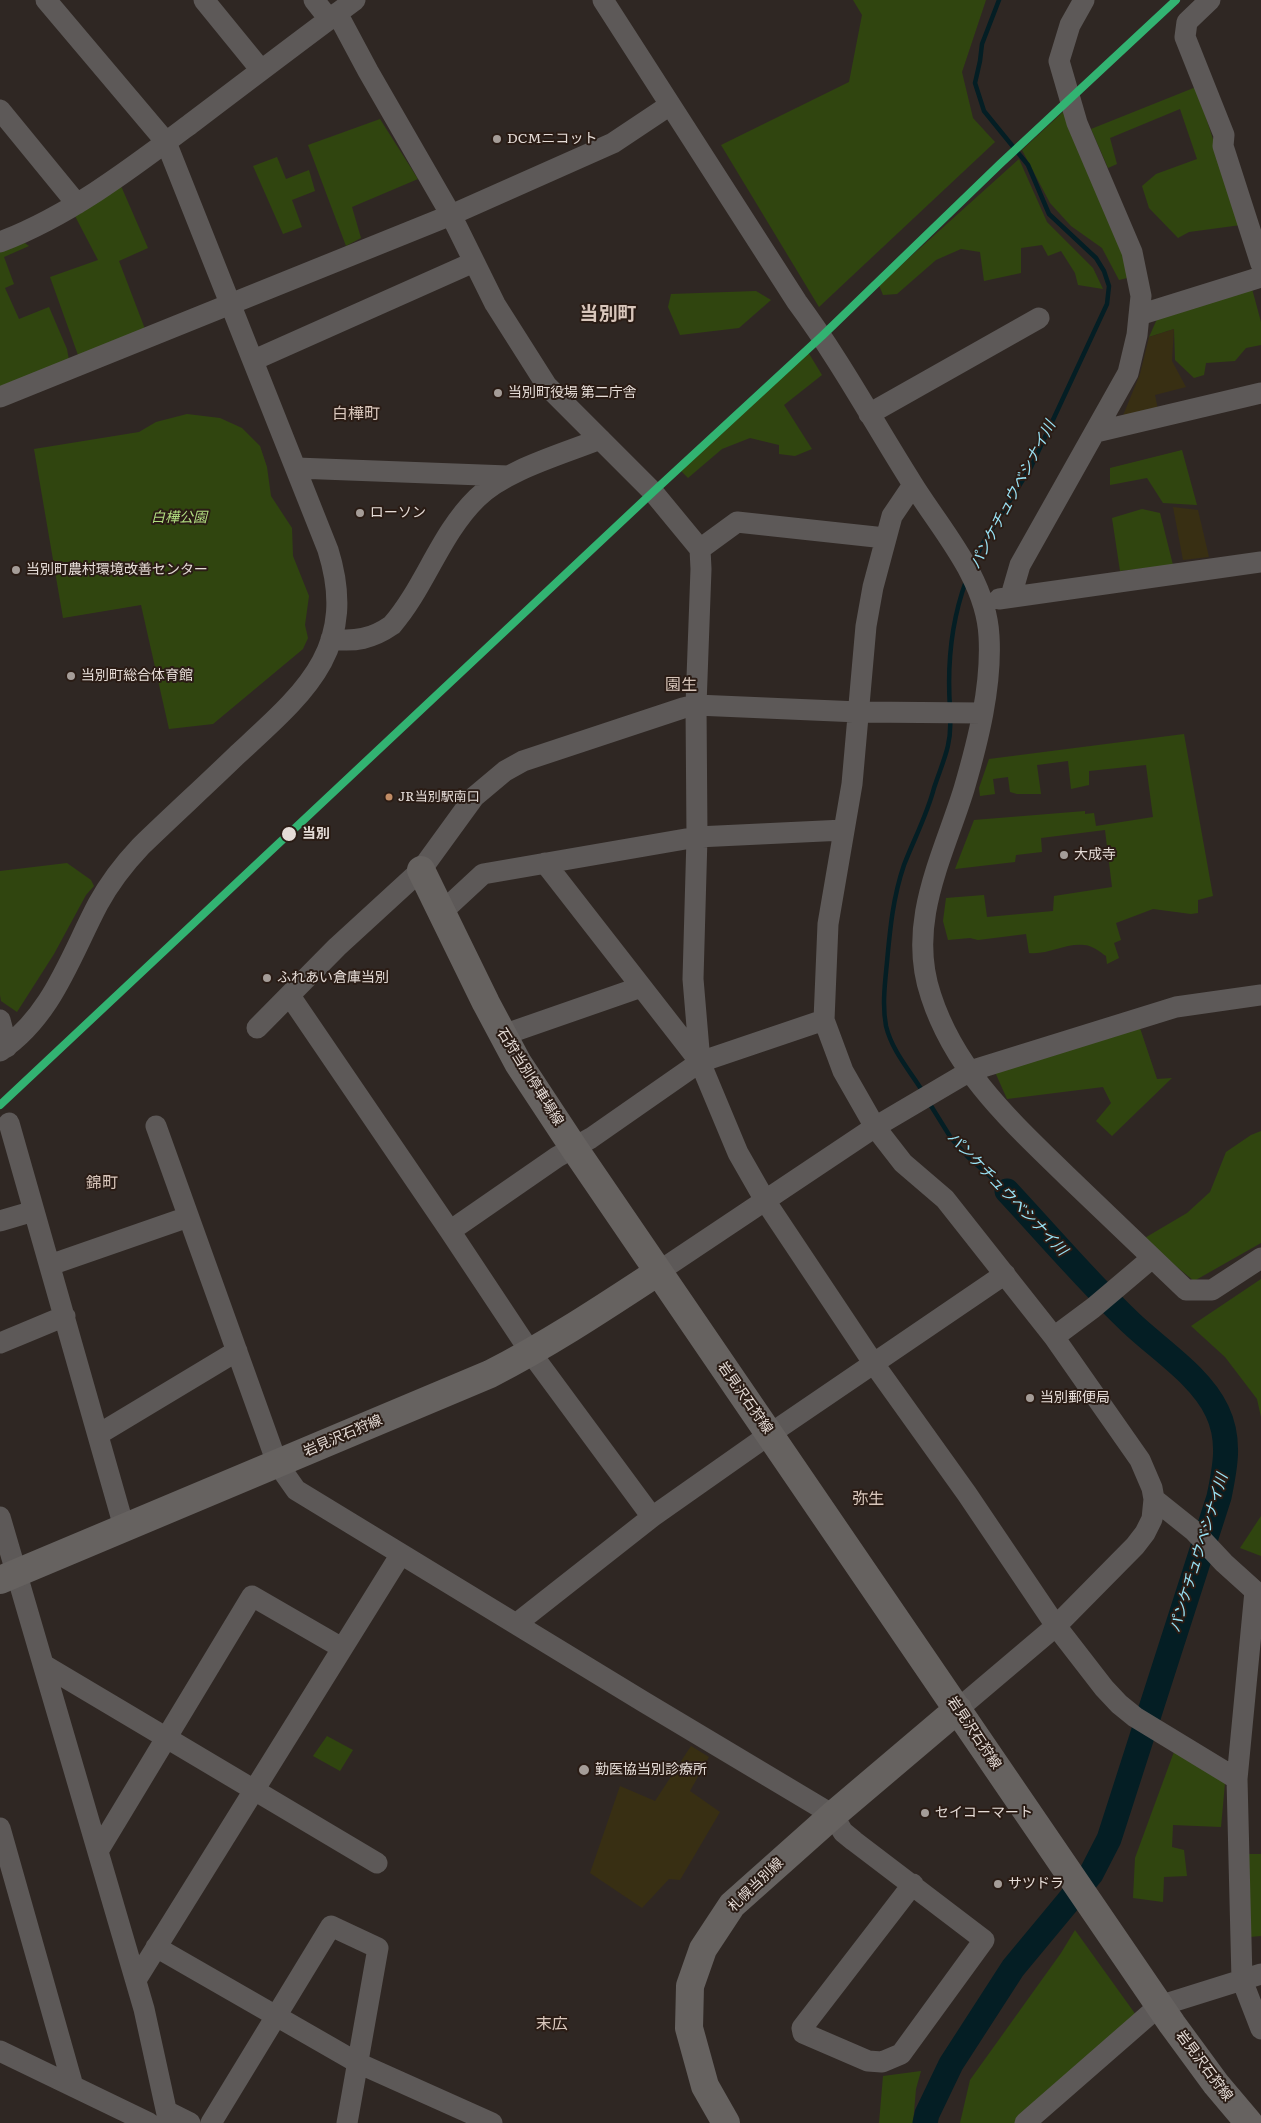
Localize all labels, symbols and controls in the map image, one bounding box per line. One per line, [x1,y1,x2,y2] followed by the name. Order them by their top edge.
[507,131,598,147] place label: DCMニコット
[491,133,503,145] marker: DCMニコット
[580,303,636,325] district label: 当別町
[508,385,637,401] place label: 当別町役場 第二庁舎
[492,387,504,399] marker: 当別町役場 第二庁舎
[332,404,380,424] district label: 白樺町
[966,418,1060,572] water label: パンケチュウベシナイ川
[370,505,426,521] place label: ローソン
[354,507,366,519] marker: ローソン
[151,510,207,526] park label: 白樺公園
[26,562,208,578] place label: 当別町農村環境改善センター
[10,564,22,576] marker: 当別町農村環境改善センター
[81,668,193,684] place label: 当別町総合体育館
[65,670,77,682] marker: 当別町総合体育館
[665,675,697,695] district label: 園生
[398,789,480,805] place label: JR当別駅南口
[384,792,394,802] marker: JR当別駅南口
[280,825,298,843] marker: 当別
[302,826,330,842] place label: 当別
[1074,847,1116,863] place label: 大成寺
[1058,849,1070,861] marker: 大成寺
[277,970,389,986] place label: ふれあい倉庫当別
[261,972,273,984] marker: ふれあい倉庫当別
[493,1025,567,1129] street label: 石狩当別停車場線
[943,1128,1071,1260] water label: パンケチュウベシナイ川
[86,1173,118,1193] district label: 錦町
[714,1359,776,1437] street label: 岩見沢石狩線
[1040,1390,1110,1406] place label: 当別郵便局
[1024,1392,1036,1404] marker: 当別郵便局
[301,1412,385,1460] street label: 岩見沢石狩線
[1166,1471,1232,1635] water label: パンケチュウベシナイ川
[852,1489,884,1509] district label: 弥生
[944,1693,1004,1773] street label: 岩見沢石狩線
[595,1762,707,1778] place label: 勤医協当別診療所
[577,1763,591,1777] marker: 勤医協当別診療所
[935,1805,1033,1821] place label: セイコーマート
[919,1807,931,1819] marker: セイコーマート
[725,1855,787,1915] street label: 札幌当別線
[1008,1876,1064,1892] place label: サツドラ
[992,1878,1004,1890] marker: サツドラ
[536,2014,568,2034] district label: 末広
[1172,2027,1236,2105] street label: 岩見沢石狩線

